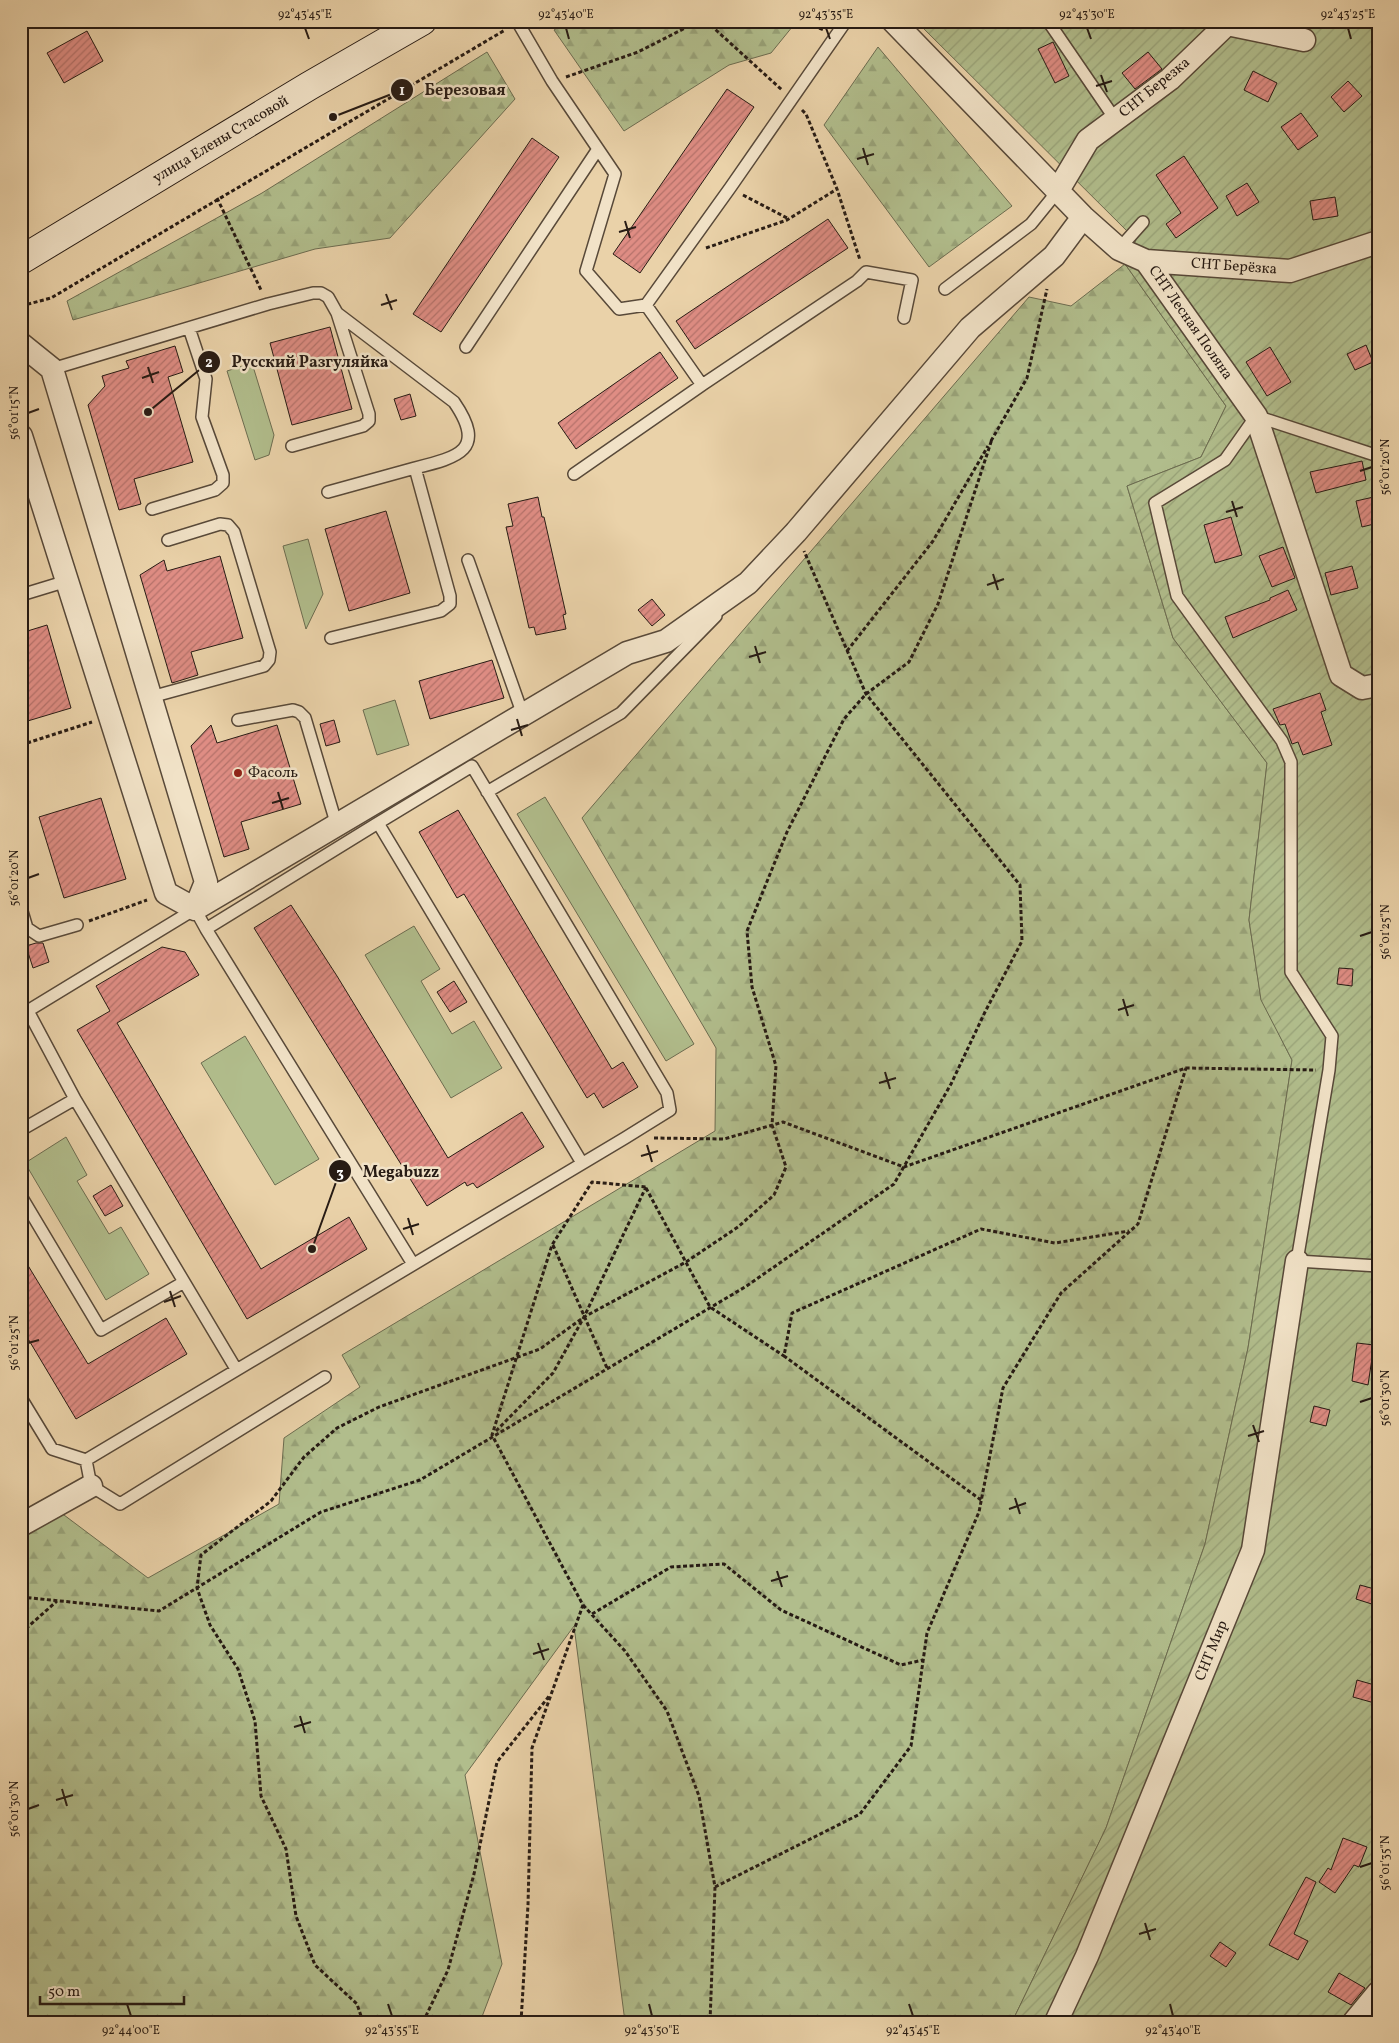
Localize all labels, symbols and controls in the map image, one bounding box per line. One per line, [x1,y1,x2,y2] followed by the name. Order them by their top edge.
[278,7,332,23] text: 92°43'45"E
[538,7,594,23] text: 92°43'40"E
[799,7,853,23] text: 92°43'35"E
[1059,7,1115,23] text: 92°43'30"E
[1321,7,1375,23] text: 92°43'25"E
[1115,53,1195,123] street label: СНТ Березка
[389,74,515,105] callout: Березовая
[424,80,506,102] text: Березовая
[399,81,405,102] text: 1
[149,91,293,189] street label: улица Елены Стасовой
[1190,254,1278,280] street label: СНТ Берёзка
[1143,262,1237,384] street label: СНТ Лесная Поляна
[196,346,398,377] callout: Русский Разгуляйка
[232,352,389,374] text: Русский Разгуляйка
[205,353,213,374] text: 2
[7,386,23,440] text: 56°01'15"N
[1378,439,1394,495] text: 56°01'20"N
[248,763,298,784] place label: Фасоль
[232,767,244,779] marker: Фасоль
[7,850,23,906] text: 56°01'20"N
[1378,904,1394,960] text: 56°01'25"N
[328,1156,449,1187] callout: Megabuzz
[363,1162,439,1184] text: Megabuzz
[336,1163,344,1184] text: 3
[7,1315,23,1371] text: 56°01'25"N
[1378,1370,1394,1426] text: 56°01'30"N
[1190,1618,1234,1684] street label: СНТ Мир
[7,1781,23,1837] text: 56°01'30"N
[1378,1835,1394,1891] text: 56°01'35"N
[40,1973,184,2005] scale bar
[48,1982,80,2003] text: 50 m
[102,2023,160,2039] text: 92°44'00"E
[365,2023,419,2039] text: 92°43'55"E
[624,2023,680,2039] text: 92°43'50"E
[886,2023,940,2039] text: 92°43'45"E
[1145,2023,1201,2039] text: 92°43'40"E

